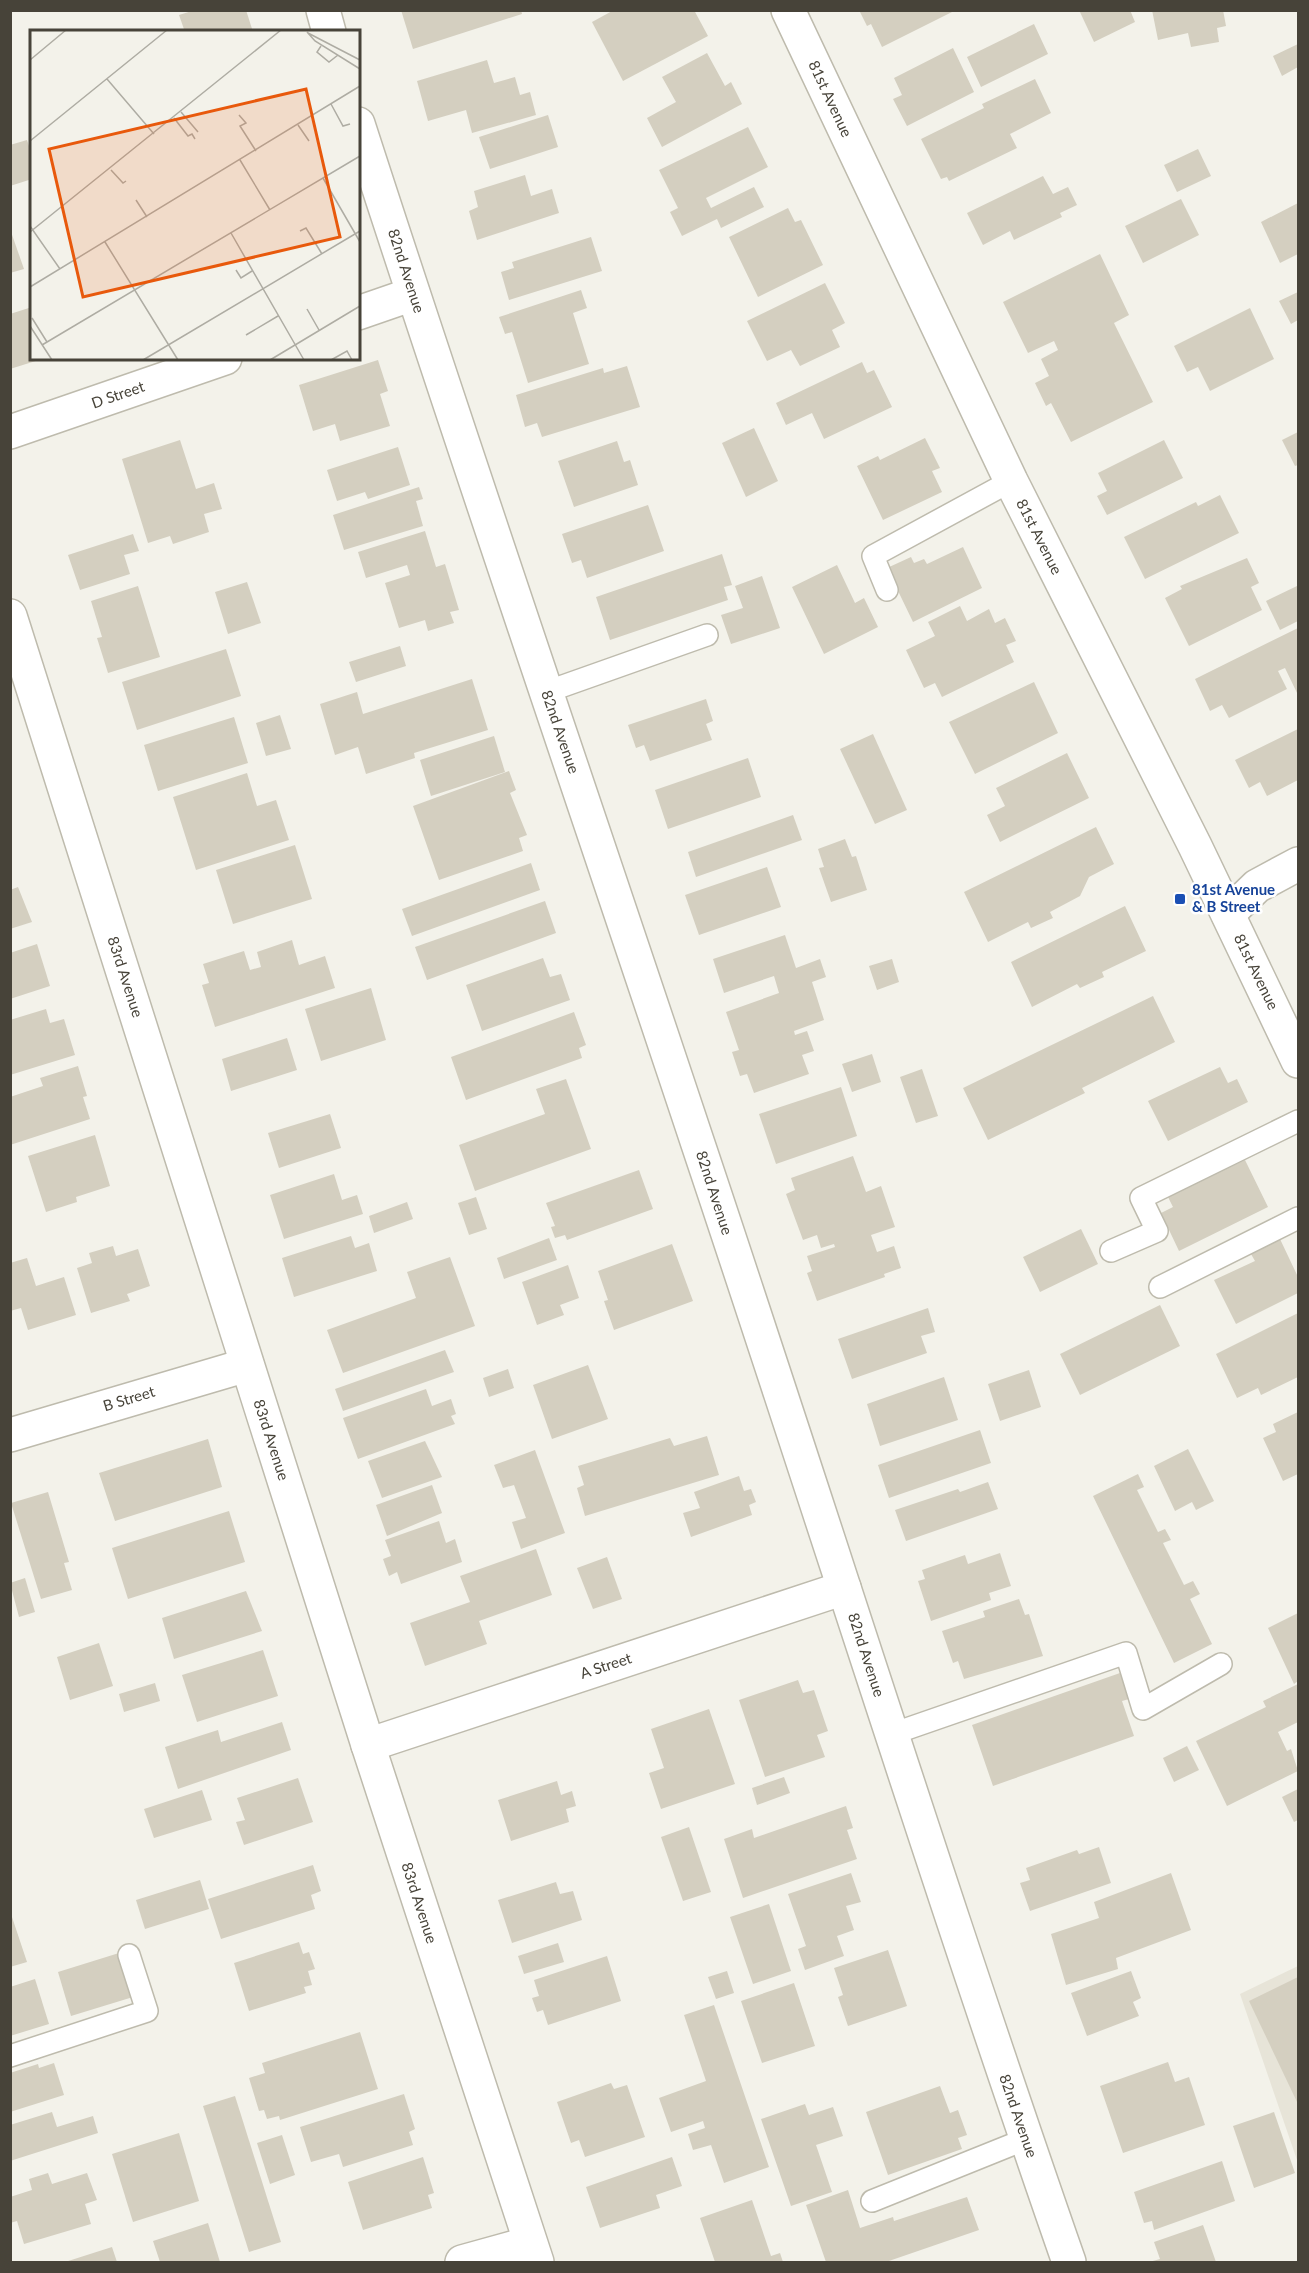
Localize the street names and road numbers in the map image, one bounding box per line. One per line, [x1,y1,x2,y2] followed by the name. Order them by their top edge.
[805,57,856,140] street label: 81st Avenue
[385,226,429,315] street label: 82nd Avenue
[89,376,147,411] street label: D Street
[1013,496,1067,577] street label: 81st Avenue
[538,688,584,776] street label: 82nd Avenue
[1231,931,1283,1013] street label: 81st Avenue
[104,934,148,1019] street label: 83rd Avenue
[693,1148,737,1237] street label: 82nd Avenue
[101,1382,157,1414] street label: B Street
[250,1397,294,1482] street label: 83rd Avenue
[845,1610,889,1699] street label: 82nd Avenue
[578,1648,634,1682] street label: A Street
[398,1860,442,1945] street label: 83rd Avenue
[996,2072,1042,2160] street label: 82nd Avenue

